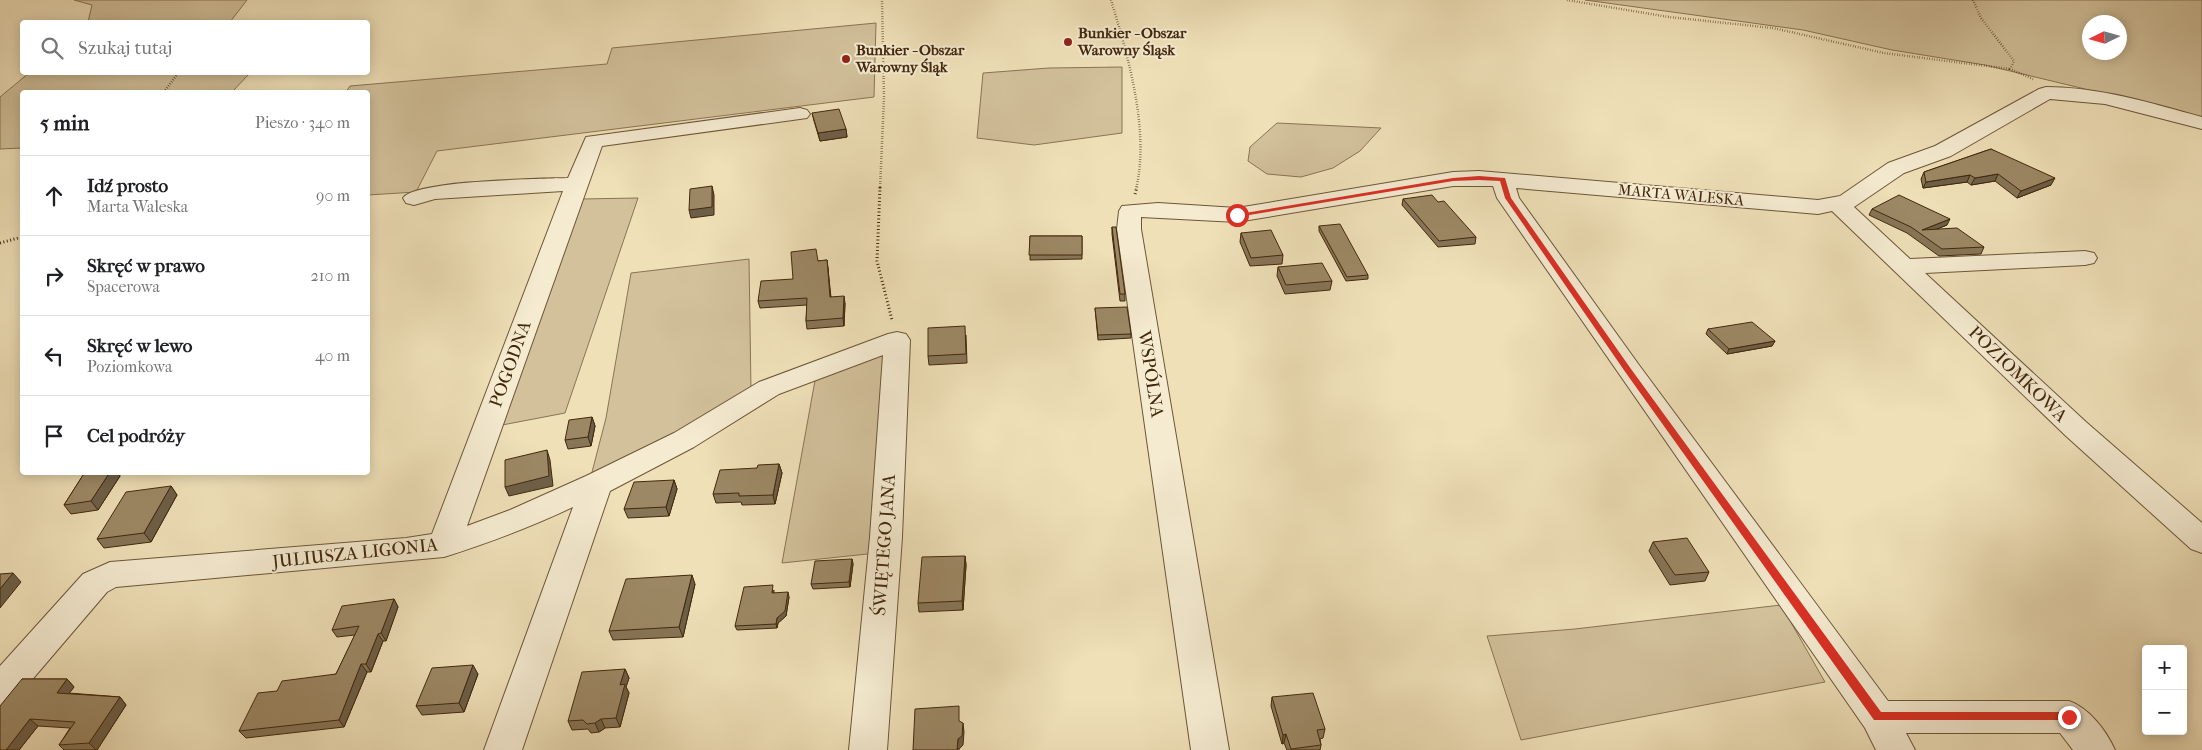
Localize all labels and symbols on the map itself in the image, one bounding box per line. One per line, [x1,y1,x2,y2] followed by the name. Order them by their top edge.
[2082,15,2127,60] north arrow
[1077,24,1187,60] place label: Bunkier - Obszar Warowny Śląsk
[1062,36,1074,48] marker: Bunkier - Obszar Warowny Śląsk
[855,41,965,77] place label: Bunkier - Obszar Warowny Śląk
[840,53,852,65] marker: Bunkier - Obszar Warowny Śląk
[1617,181,1745,210] street label: MARTA WALESKA
[1226,204,1249,227] route start
[485,318,536,410] street label: POGODNA
[1964,322,2072,427] street label: POZIOMKOWA
[1133,328,1170,419] street label: WSPÓLNA
[868,473,900,617] street label: ŚWIĘTEGO JANA
[269,534,439,573] street label: JULIUSZA LIGONIA
[2058,706,2081,729] route end

